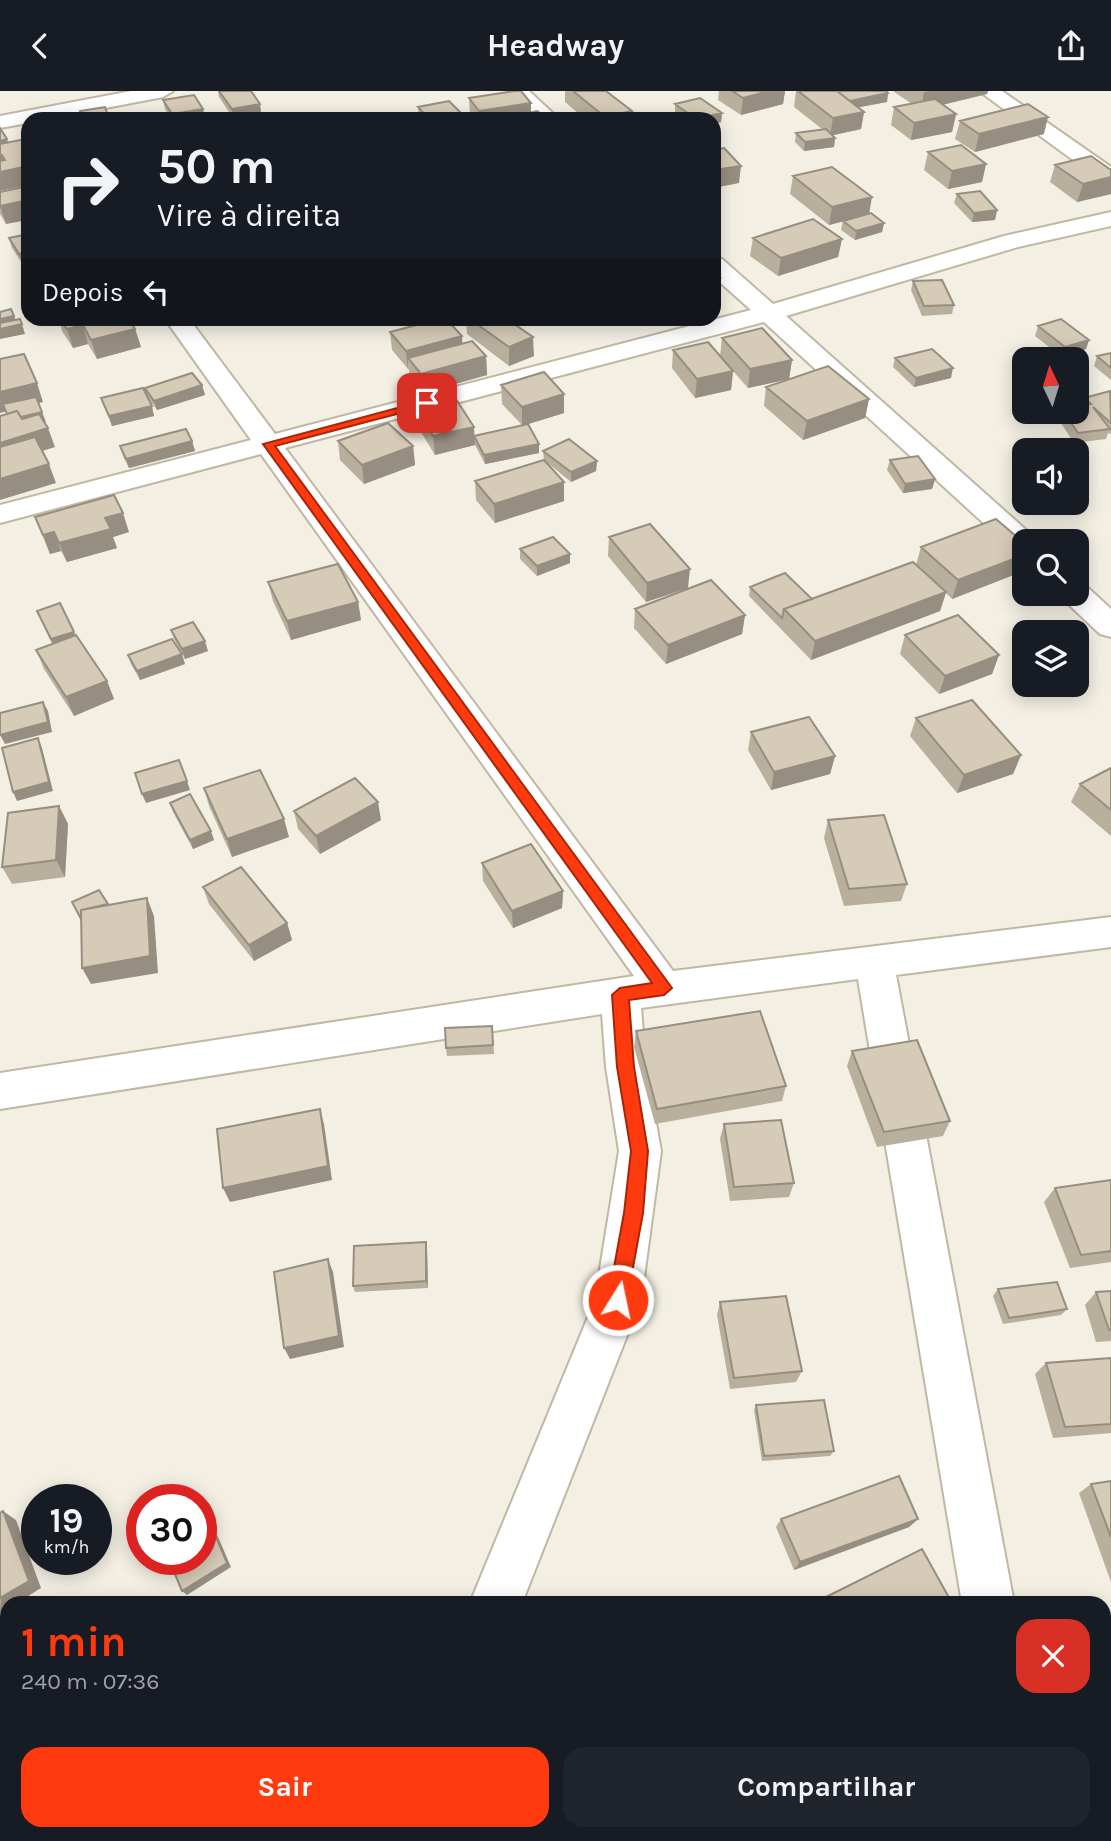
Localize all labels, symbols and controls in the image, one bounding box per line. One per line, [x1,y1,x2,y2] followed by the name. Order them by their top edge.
[21,27,59,65] icon: back
[487,27,624,64] text: Headway
[1052,27,1090,65] icon: share
[157,138,275,195] text: 50 m
[42,140,133,231] icon: right
[157,197,341,234] text: Vire à direita
[137,273,175,311] icon: left
[42,277,123,308] text: Depois
[1012,347,1088,423] north arrow
[1012,347,1089,697] map controls
[397,373,457,433] pin
[408,384,446,422] icon: arrive
[1012,438,1089,515] button: sound
[1012,529,1089,606] button: search
[1012,620,1089,697] button: layers
[581,1263,655,1337] position arrow
[126,1484,217,1575] speed limit sign: 30
[50,1500,83,1541] text: 19
[44,1536,89,1558] text: km/h
[21,1617,126,1667] text: 1 min
[1016,1619,1090,1693] button: close
[21,1668,159,1695] text: 240 m · 07:36
[21,1747,549,1827] button: Sair
[563,1747,1090,1827] button: Compartilhar

